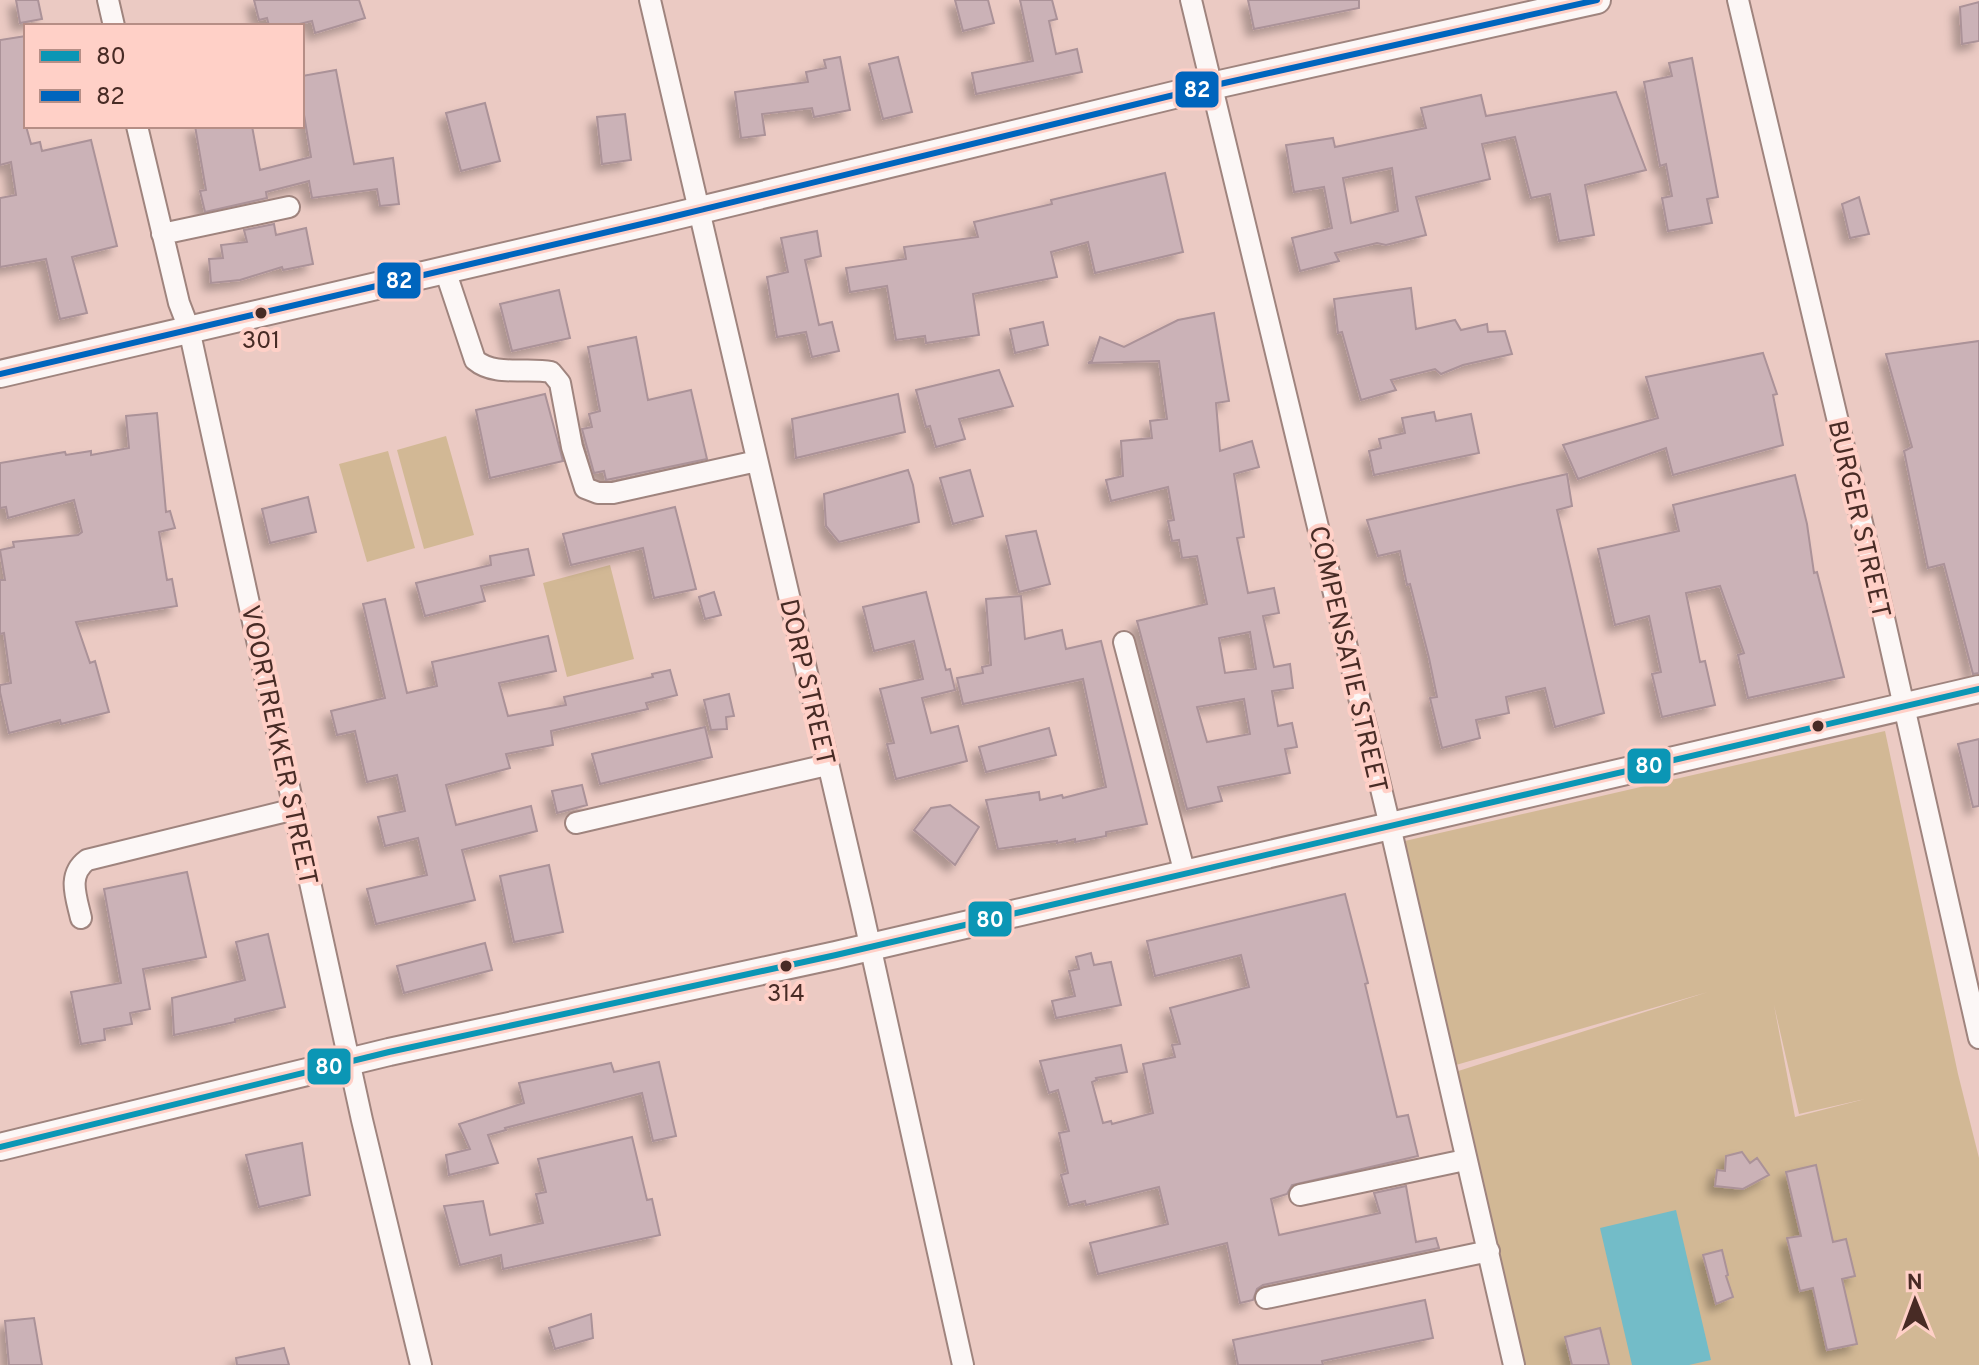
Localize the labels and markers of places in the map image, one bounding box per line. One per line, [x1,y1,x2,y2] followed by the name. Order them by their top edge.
[253,305,269,321] marker: 301
[242,327,280,357] place label: 301
[1810,718,1826,734] unlabelled marker
[778,958,794,974] marker: 314
[767,980,805,1010] place label: 314

